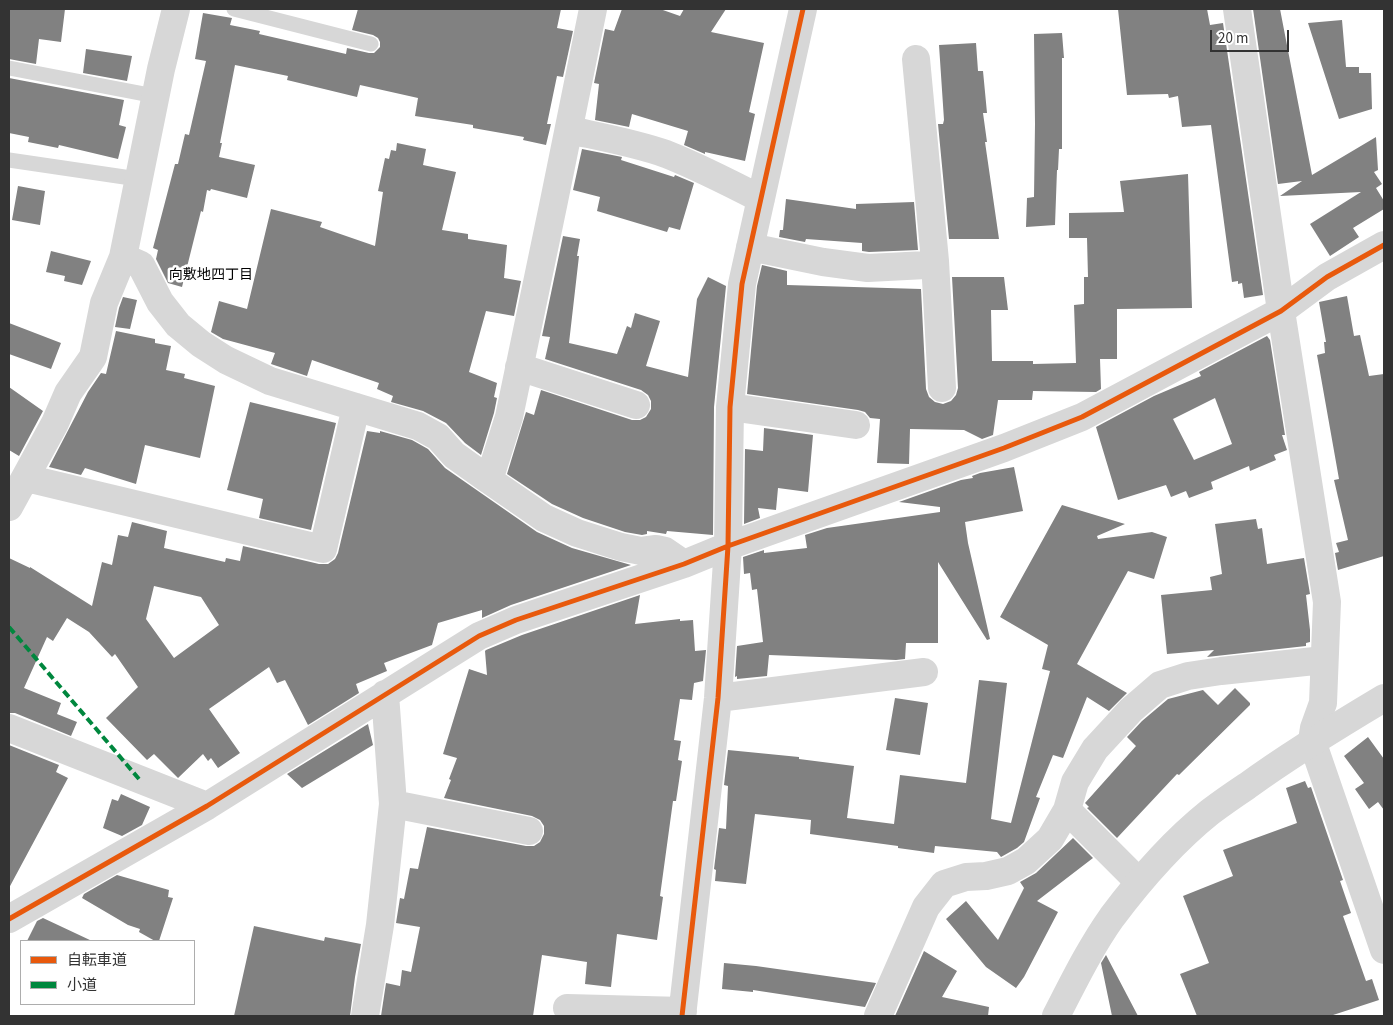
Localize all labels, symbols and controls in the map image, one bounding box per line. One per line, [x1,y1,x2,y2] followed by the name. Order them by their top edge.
[1213,20,1292,52] scale bar
[1218,28,1248,49] text: 20 m
[169,268,253,284] district label: 向敷地四丁目
[20,940,195,1005] legend
[67,950,127,971] text: 自転車道
[67,975,97,996] text: 小道

